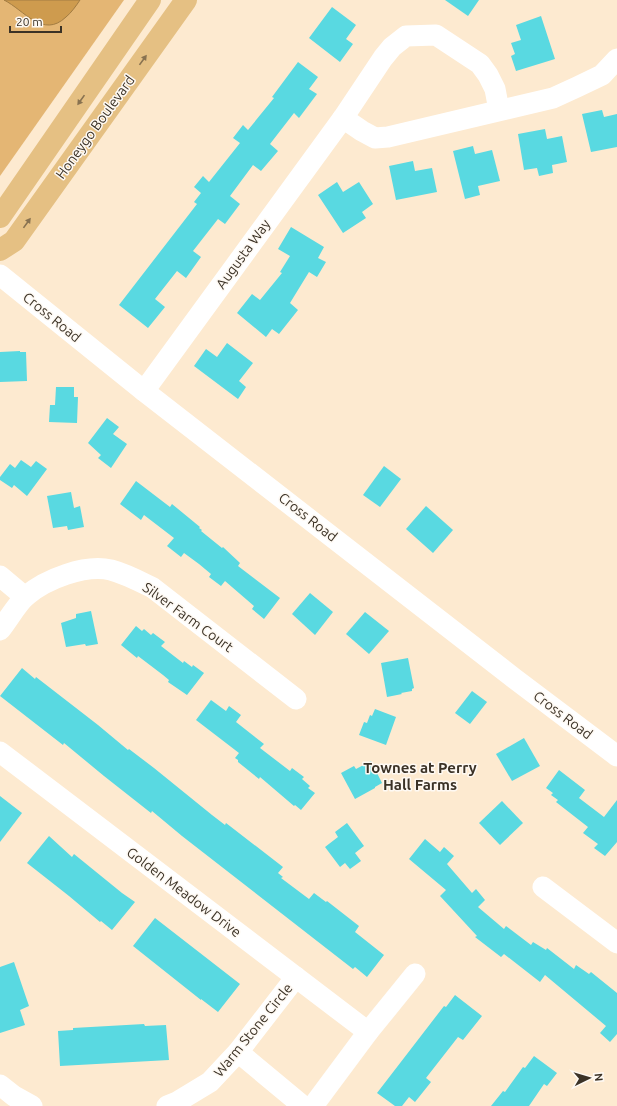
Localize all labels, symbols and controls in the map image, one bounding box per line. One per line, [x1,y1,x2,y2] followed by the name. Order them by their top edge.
[10,8,61,34] scale bar
[16,15,43,28] text: 20 m
[139,55,147,65] one-way arrow
[52,72,138,182] street label: Honeygo Boulevard
[77,95,84,106] one-way arrow
[213,216,274,292] street label: Augusta Way
[23,217,31,228] one-way arrow
[20,289,84,345] street label: Cross Road
[276,489,340,545] street label: Cross Road
[140,579,237,655] street label: Silver Farm Court
[530,688,596,742] street label: Cross Road
[363,759,477,793] district label: Townes at Perry Hall Farms
[124,844,244,940] street label: Golden Meadow Drive
[210,980,296,1080] street label: Warm Stone Circle
[569,1058,609,1098] north arrow
[593,1073,605,1082] text: N

